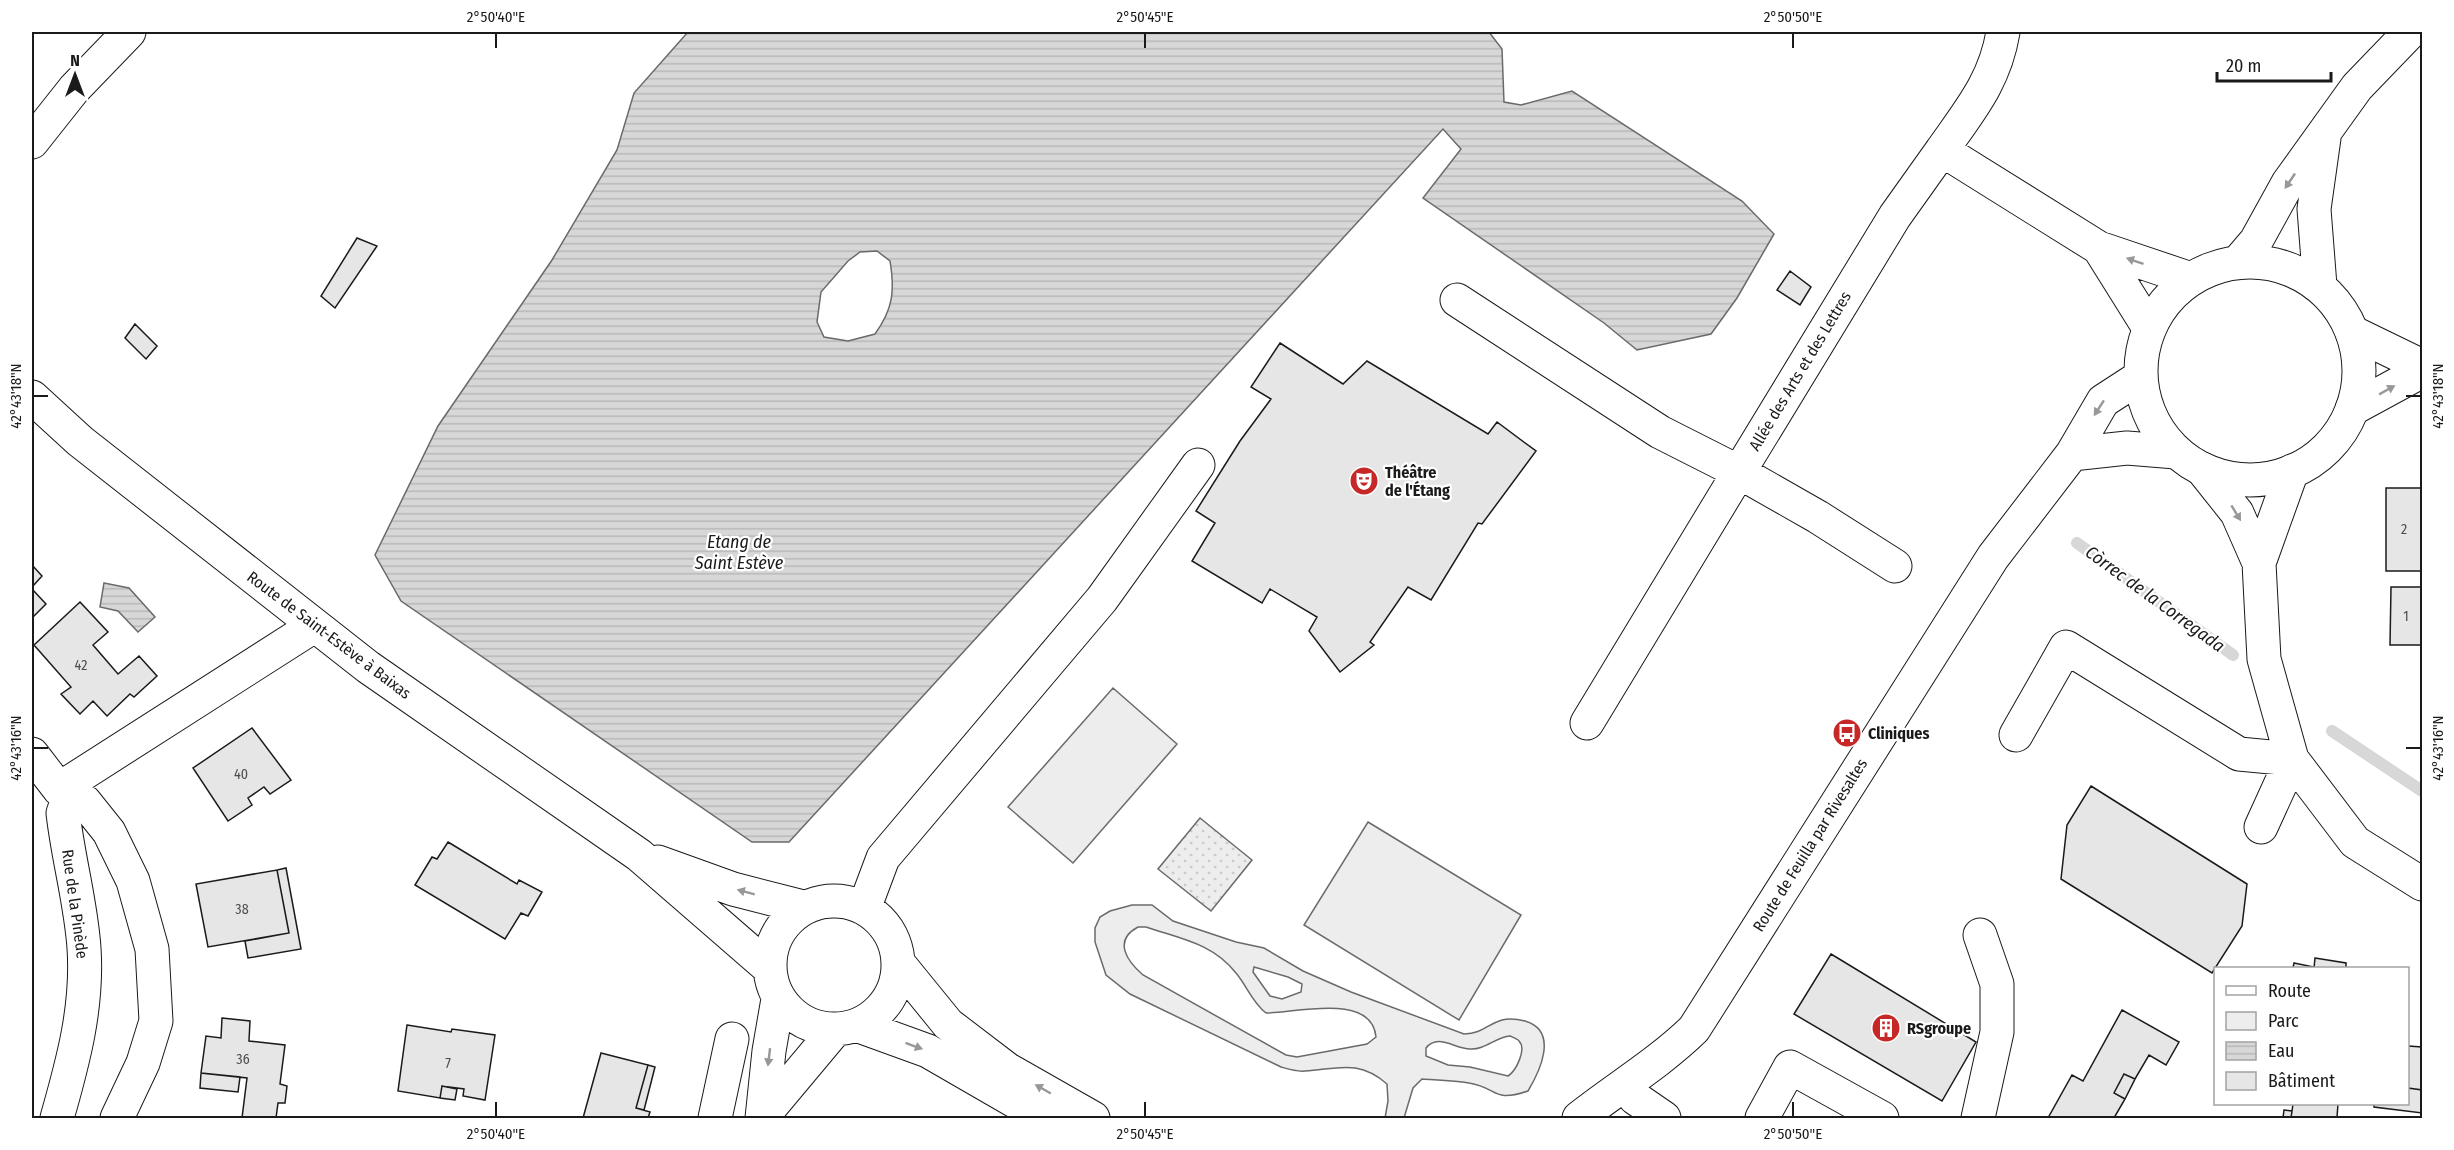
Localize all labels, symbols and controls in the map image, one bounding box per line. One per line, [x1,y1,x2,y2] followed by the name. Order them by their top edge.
[467,8,525,26] text: 2°50'40"E
[1117,8,1173,26] text: 2°50'45"E
[1764,8,1822,26] text: 2°50'50"E
[45,45,105,105] north arrow
[2217,45,2331,83] scale bar
[70,51,80,70] text: N
[2226,55,2261,77] text: 20 m
[2285,173,2296,189] one-way arrow
[2126,255,2144,265] one-way arrow
[1745,288,1855,454] street label: Allée des Arts et des Lettres
[7,363,25,429] text: 42°43'18"N
[2429,363,2447,429] text: 42°43'18"N
[2379,385,2396,395] one-way arrow
[2093,400,2105,416] one-way arrow
[1385,463,1450,500] place label: Théâtre de l'Étang
[1348,465,1380,497] theatre icon: Théâtre de l'Étang
[2230,505,2241,521] one-way arrow
[2401,521,2407,538] house number: 2
[694,531,784,574] water label: Etang de Saint Estève
[2081,541,2229,657] water label: Còrrec de la Corregada
[243,567,415,703] street label: Route de Saint-Estève à Baixas
[2403,608,2409,625] house number: 1
[75,657,87,674] house number: 42
[7,715,25,781] text: 42°43'16"N
[2429,715,2447,781] text: 42°43'16"N
[1831,717,1863,749] bus stop icon: Cliniques
[1868,724,1929,743] place label: Cliniques
[1749,755,1871,935] street label: Route de Feuilla par Rivesaltes
[234,766,248,783] house number: 40
[58,848,92,960] street label: Rue de la Pinède
[737,887,755,896] one-way arrow
[235,901,249,918] house number: 38
[2214,967,2409,1105] legend
[2268,980,2311,1002] text: Route
[2268,1010,2299,1032] text: Parc
[1870,1012,1902,1044] building icon: RSgroupe
[1907,1019,1971,1038] place label: RSgroupe
[2268,1040,2294,1062] text: Eau
[905,1042,923,1052] one-way arrow
[764,1048,774,1067] one-way arrow
[236,1051,250,1068] house number: 36
[445,1055,451,1072] house number: 7
[2268,1070,2335,1092] text: Bâtiment
[1034,1084,1051,1094] one-way arrow
[467,1125,525,1143] text: 2°50'40"E
[1117,1125,1173,1143] text: 2°50'45"E
[1764,1125,1822,1143] text: 2°50'50"E

